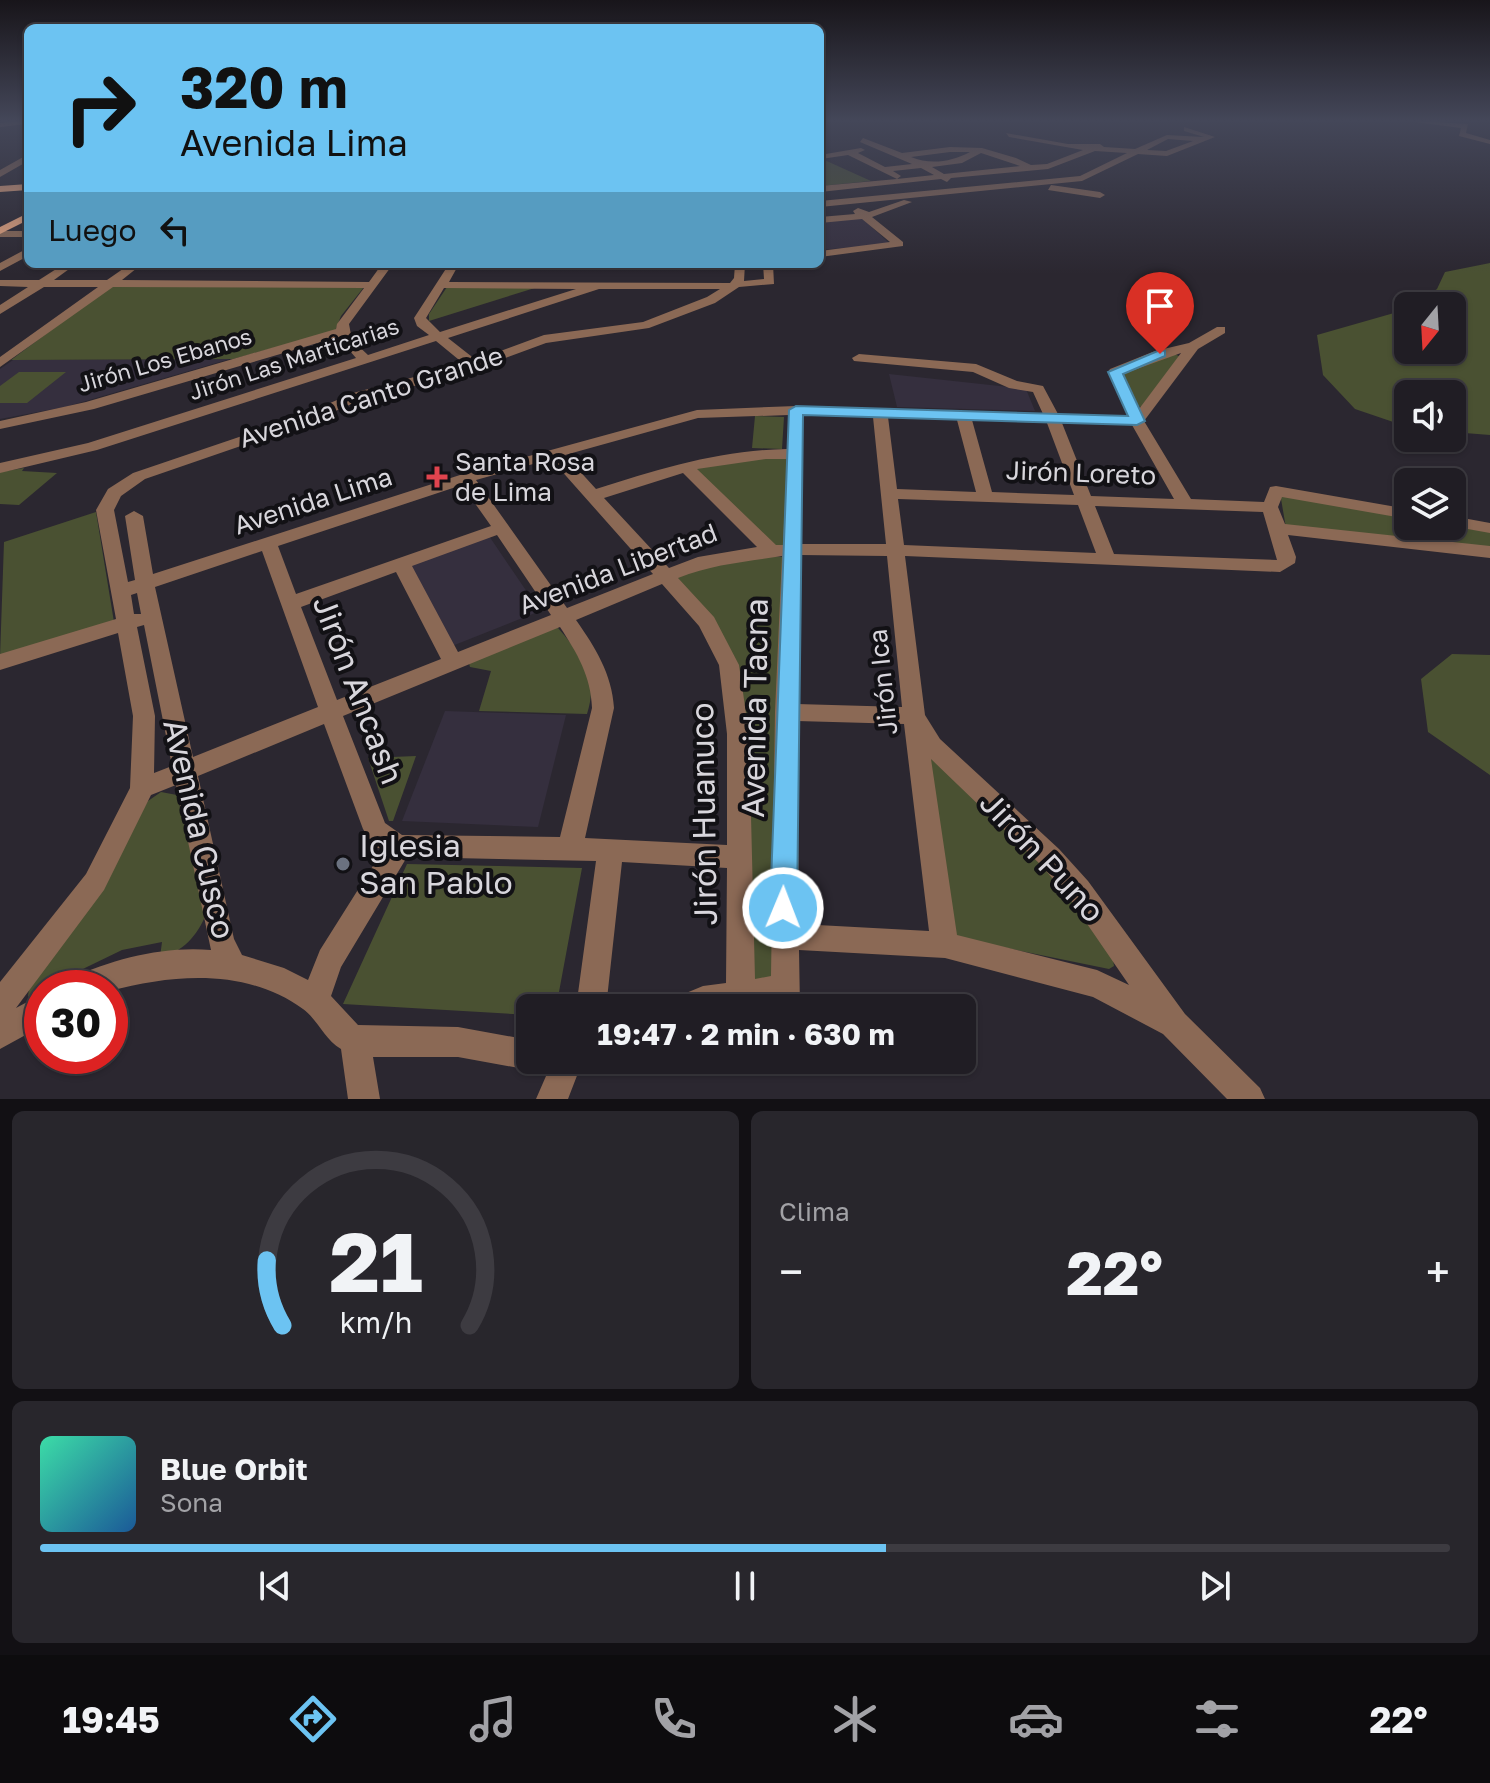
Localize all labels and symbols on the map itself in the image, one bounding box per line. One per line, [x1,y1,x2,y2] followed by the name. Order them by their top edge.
[1126,272,1194,354] pin
[1394,292,1466,364] north arrow
[185,312,402,405] street label: Jirón Las Marticarias
[75,322,255,397] street label: Jirón Los Ebanos
[235,339,507,454] street label: Avenida Canto Grande
[455,446,595,507] place label: Santa Rosa de Lima
[1005,454,1157,491] street label: Jirón Loreto
[230,460,396,541] street label: Avenida Lima
[426,466,448,488] marker: Santa Rosa de Lima
[514,516,721,621] street label: Avenida Libertad
[306,590,412,789] street label: Jirón Ancash
[733,598,775,818] street label: Avenida Tacna
[862,628,903,737] street label: Jirón Ica
[682,702,724,926] street label: Jirón Huanuco
[156,715,244,942] street label: Avenida Cusco
[973,783,1113,929] street label: Jirón Puno
[359,826,513,901] place label: Iglesia San Pablo
[334,855,352,873] marker: Iglesia San Pablo
[741,866,825,950] position arrow
[24,970,128,1074] speed limit sign: 30

